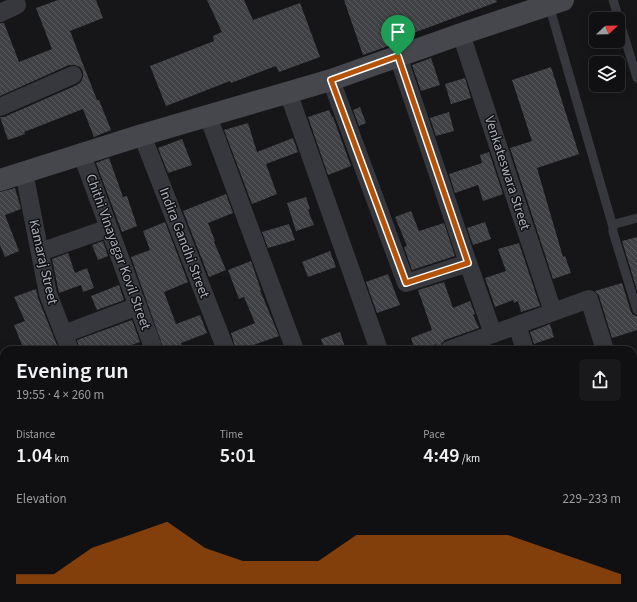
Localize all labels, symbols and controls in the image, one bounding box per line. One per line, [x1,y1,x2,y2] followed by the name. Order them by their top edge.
[589,12,625,48] north arrow
[589,12,625,92] map controls
[381,15,415,56] pin
[387,21,409,43] icon: arrive
[589,56,625,92] button: layers
[479,113,535,233] street label: Venkateswara Street
[80,171,156,333] street label: Chithi Vinayagar Kovil Street
[154,185,214,301] street label: Indira Gandhi Street
[23,217,63,307] street label: Kamaraj Street
[16,355,129,387] text: Evening run
[579,359,621,401] button: share
[16,386,104,404] text: 19:55 · 4 × 260 m
[16,427,55,442] text: Distance
[220,427,243,442] text: Time
[423,427,445,442] text: Pace
[16,442,52,470] text: 1.04
[220,442,256,470] text: 5:01
[423,442,460,470] text: 4:49
[52,451,69,466] text: km
[460,451,480,466] text: /km
[16,490,67,508] text: Elevation
[563,490,621,508] text: 229–233 m

